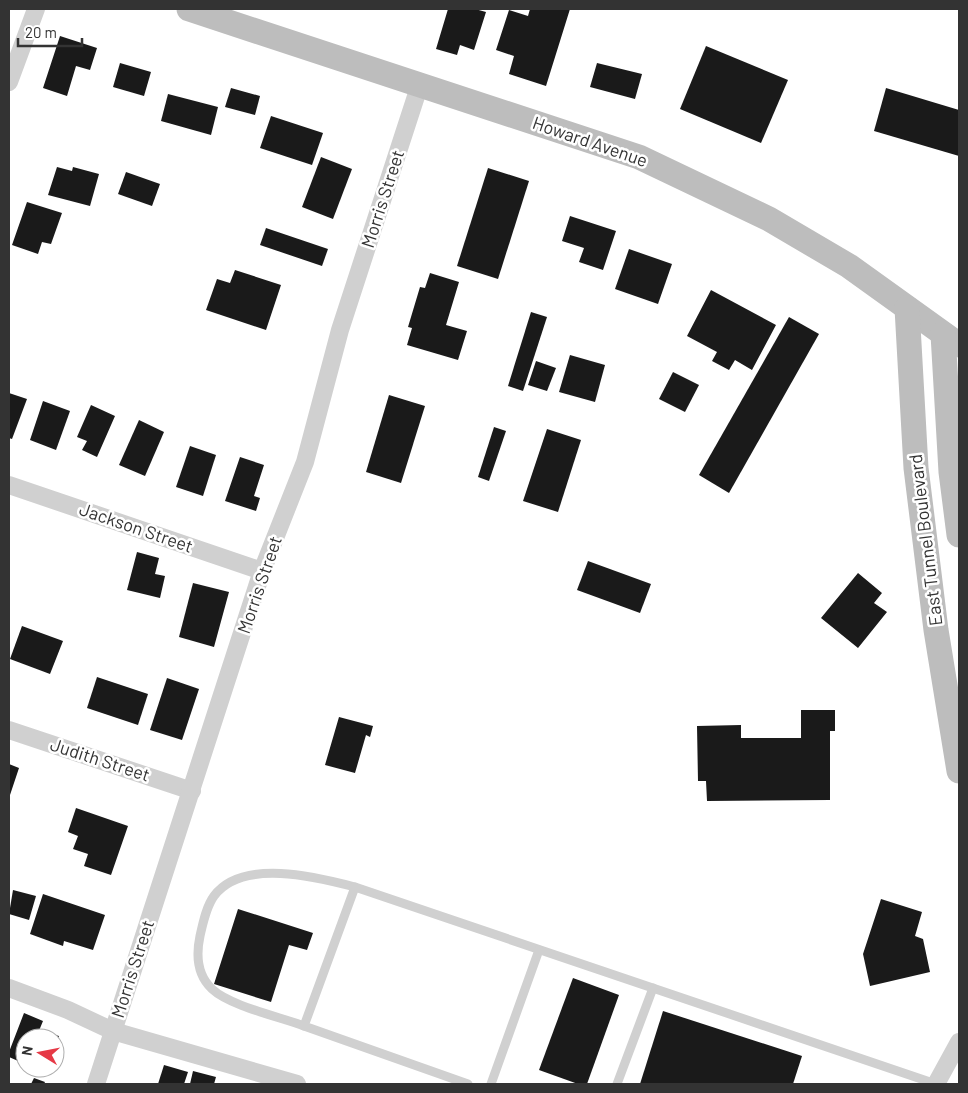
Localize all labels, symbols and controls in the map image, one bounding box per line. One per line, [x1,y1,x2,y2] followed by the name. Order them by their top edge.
[18,15,81,47] scale bar
[25,23,57,41] text: 20 m
[530,111,651,171] street label: Howard Avenue
[356,147,408,250] street label: Morris Street
[904,453,946,627] street label: East Tunnel Boulevard
[77,497,196,557] street label: Jackson Street
[232,533,286,636] street label: Morris Street
[48,733,153,785] street label: Judith Street
[106,917,158,1020] street label: Morris Street
[15,1028,65,1078] north arrow
[18,1045,36,1057] text: N

